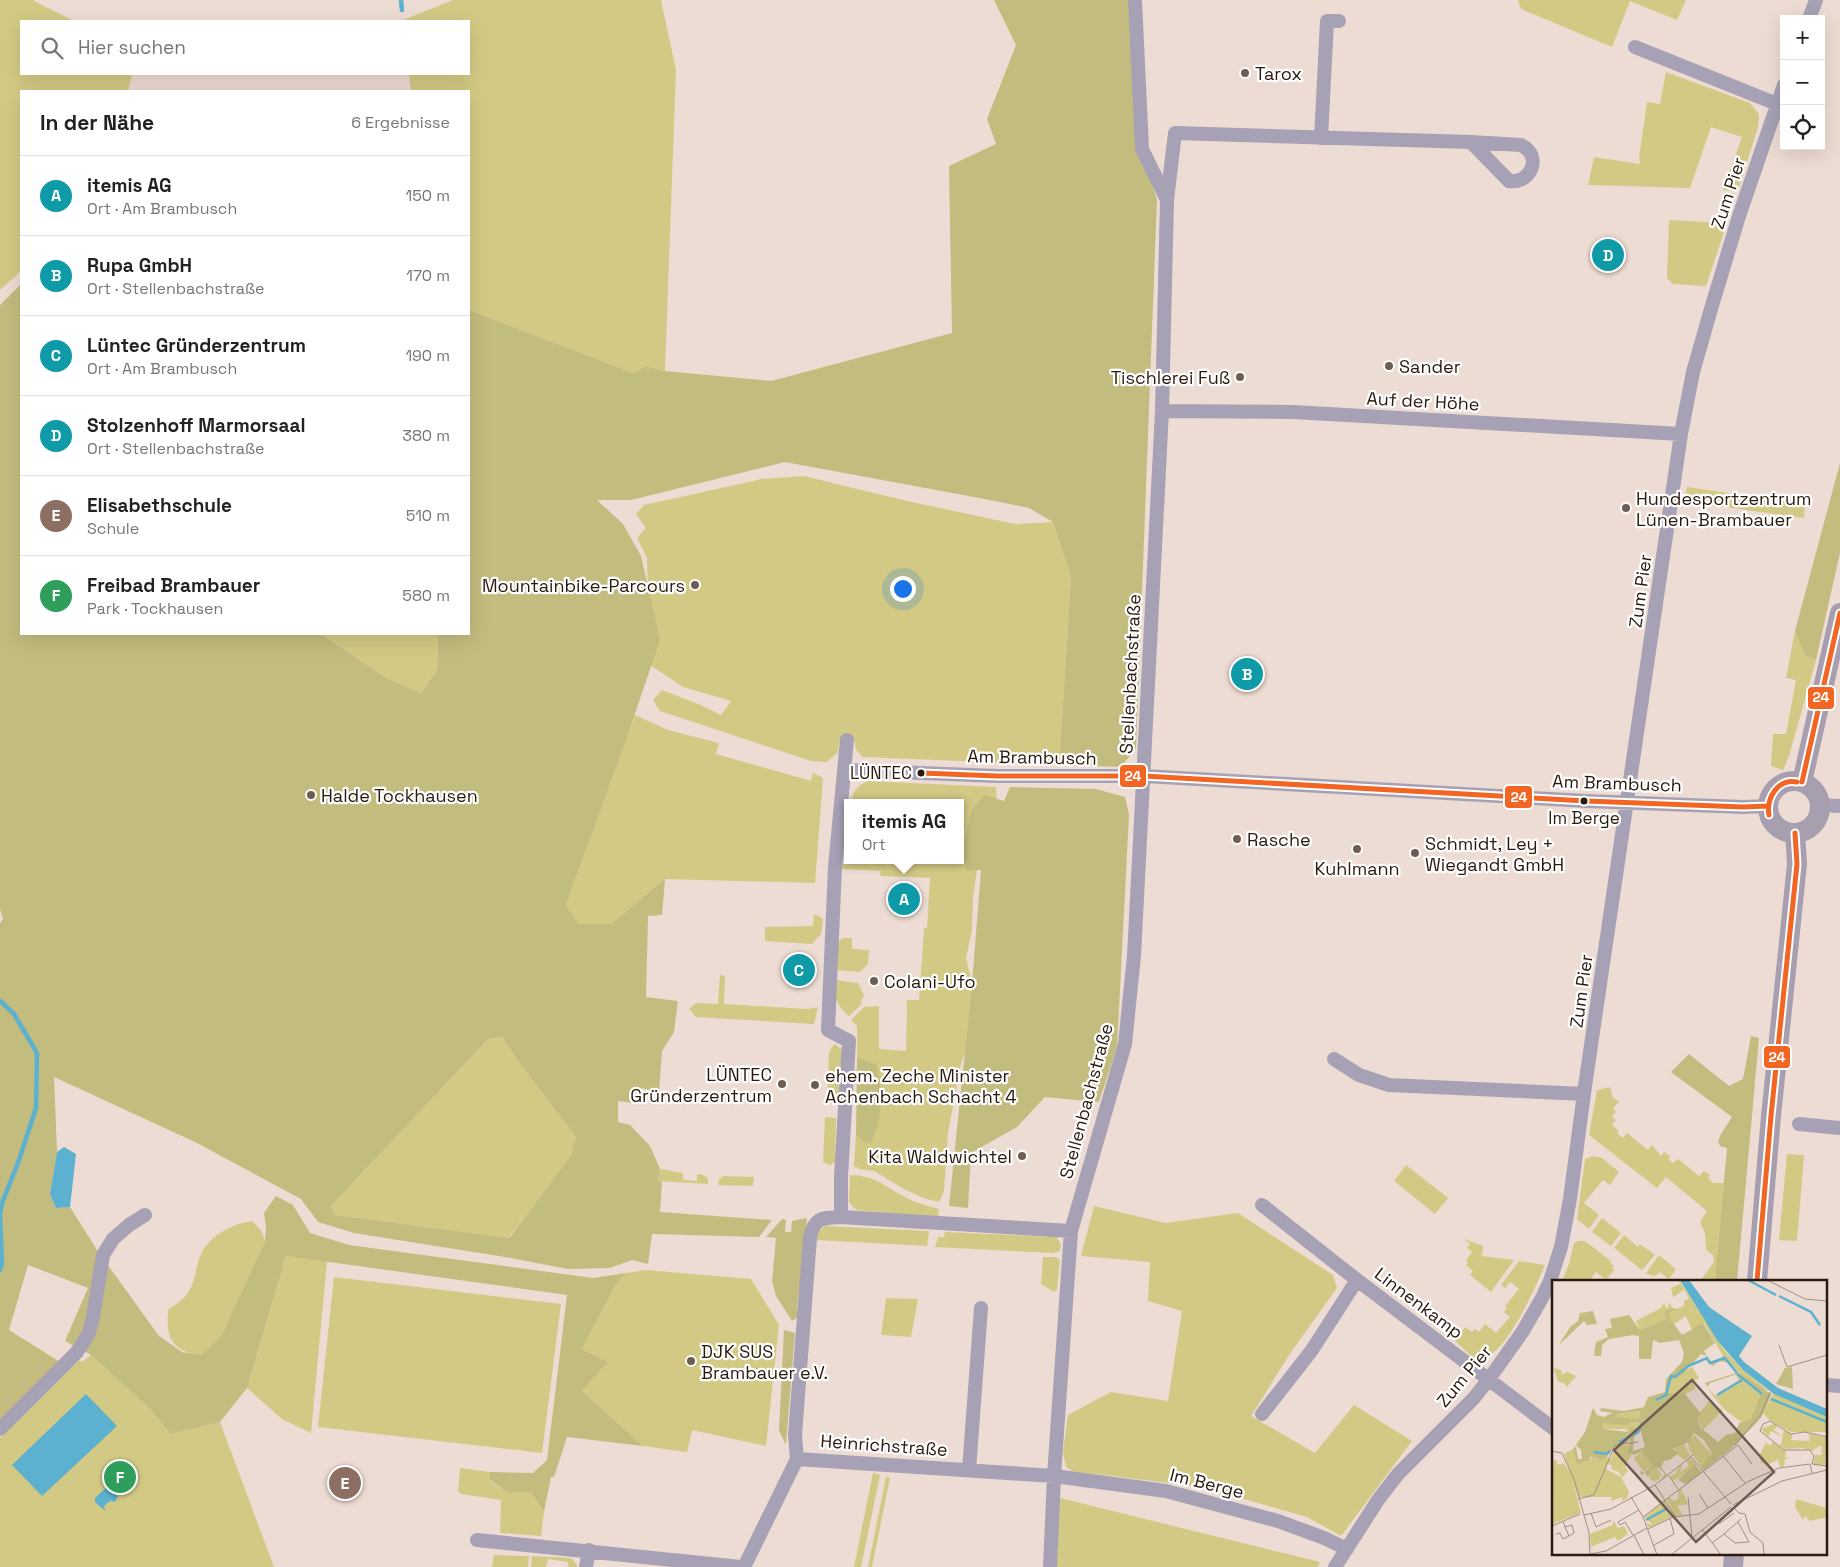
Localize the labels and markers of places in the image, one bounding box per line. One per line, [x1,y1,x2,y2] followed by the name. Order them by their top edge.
[1255,62,1302,85] place label: Tarox
[1239,67,1251,79] marker: Tarox
[1592,236,1624,274] pin: D
[1399,355,1461,378] place label: Sander
[1383,360,1395,372] marker: Sander
[1111,366,1230,389] place label: Tischlerei Fuß
[1234,371,1246,383] marker: Tischlerei Fuß
[1636,487,1811,531] place label: Hundesportzentrum Lünen-Brambauer
[1620,502,1632,514] marker: Hundesportzentrum Lünen-Brambauer
[482,574,685,597] place label: Mountainbike-Parcours
[689,579,701,591] marker: Mountainbike-Parcours
[1231,655,1263,693] pin: B
[850,762,912,784] place label: LÜNTEC
[916,768,926,778] marker: LÜNTEC
[321,784,478,807] place label: Halde Tockhausen
[305,789,317,801] marker: Halde Tockhausen
[1579,796,1589,806] marker: Im Berge
[1548,807,1620,829] place label: Im Berge
[1247,828,1311,851] place label: Rasche
[1425,832,1564,876] place label: Schmidt, Ley + Wiegandt GmbH
[1231,833,1243,845] marker: Rasche
[1351,843,1363,855] marker: Kuhlmann
[1409,847,1421,859] marker: Schmidt, Ley + Wiegandt GmbH
[1314,857,1400,880] place label: Kuhlmann
[888,880,920,918] pin: A
[783,951,815,989] pin: C
[884,970,976,993] place label: Colani-Ufo
[868,975,880,987] marker: Colani-Ufo
[630,1063,772,1107] place label: LÜNTEC Gründerzentrum
[825,1064,1017,1108] place label: ehem. Zeche Minister Achenbach Schacht 4
[776,1078,788,1090] marker: LÜNTEC Gründerzentrum
[809,1079,821,1091] marker: ehem. Zeche Minister Achenbach Schacht 4
[868,1145,1012,1168] place label: Kita Waldwichtel
[1016,1150,1028,1162] marker: Kita Waldwichtel
[701,1340,828,1384] place label: DJK SUS Brambauer e.V.
[685,1355,697,1367] marker: DJK SUS Brambauer e.V.
[104,1458,136,1496] pin: F
[329,1464,361,1502] pin: E

